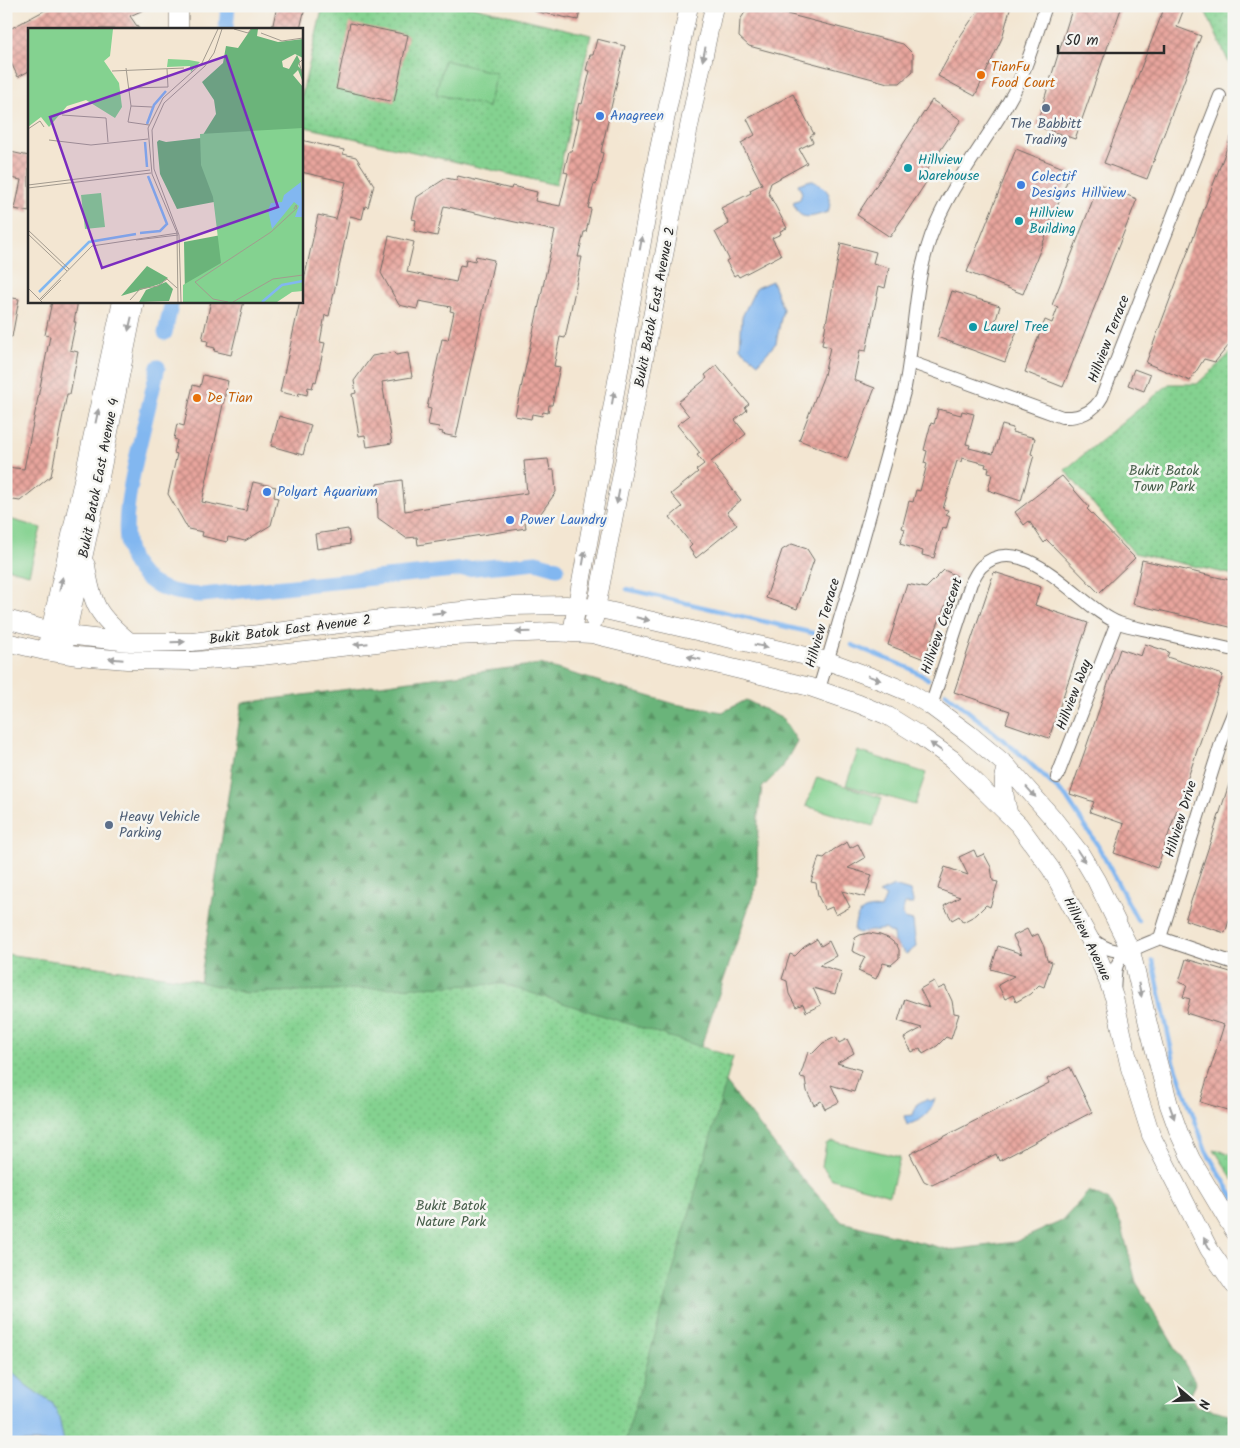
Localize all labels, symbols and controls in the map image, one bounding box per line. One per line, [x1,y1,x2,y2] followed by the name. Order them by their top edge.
[1058,22,1164,54] scale bar
[28,28,302,302] inset map
[1065,29,1099,53] text: 50 m
[700,46,708,62] one-way arrow
[991,56,1056,94] place label: TianFu Food Court
[975,69,987,81] marker: TianFu Food Court
[1040,102,1052,114] marker: The Babbitt Trading
[610,105,664,127] place label: Anagreen
[594,110,606,122] marker: Anagreen
[1010,113,1082,151] place label: The Babbitt Trading
[918,149,980,187] place label: Hillview Warehouse
[902,162,914,174] marker: Hillview Warehouse
[1031,166,1126,204] place label: Colectif Designs Hillview
[1015,179,1027,191] marker: Colectif Designs Hillview
[1029,202,1076,240] place label: Hillview Building
[1013,215,1025,227] marker: Hillview Building
[629,225,681,389] street label: Bukit Batok East Avenue 2
[638,235,646,251] one-way arrow
[1082,291,1136,386] street label: Hillview Terrace
[126,316,134,332] one-way arrow
[983,316,1049,338] place label: Laurel Tree
[967,321,979,333] marker: Laurel Tree
[207,387,253,409] place label: De Tian
[610,390,618,406] one-way arrow
[191,392,203,404] marker: De Tian
[73,396,125,560] street label: Bukit Batok East Avenue 4
[93,408,101,423] one-way arrow
[1129,460,1200,498] park label: Bukit Batok Town Park
[277,481,377,503] place label: Polyart Aquarium
[261,486,273,498] marker: Polyart Aquarium
[614,489,622,505] one-way arrow
[520,509,607,531] place label: Power Laundry
[504,514,516,526] marker: Power Laundry
[581,549,589,565] one-way arrow
[915,574,969,677] street label: Hillview Crescent
[800,575,846,670] street label: Hillview Terrace
[57,576,65,592] one-way arrow
[208,609,372,651] street label: Bukit Batok East Avenue 2
[431,609,447,617] one-way arrow
[636,615,651,623] one-way arrow
[515,628,531,636] one-way arrow
[171,638,187,646] one-way arrow
[353,640,369,648] one-way arrow
[754,643,770,651] one-way arrow
[686,654,701,662] one-way arrow
[108,655,124,663] one-way arrow
[1050,656,1098,734] street label: Hillview Way
[867,674,882,682] one-way arrow
[929,742,942,752] one-way arrow
[1159,777,1203,860] street label: Hillview Drive
[1025,785,1036,798] one-way arrow
[119,806,201,844] place label: Heavy Vehicle Parking
[103,819,115,831] marker: Heavy Vehicle Parking
[1076,849,1086,863] one-way arrow
[1057,893,1117,986] street label: Hillview Avenue
[1136,982,1144,997] one-way arrow
[1169,1105,1176,1120] one-way arrow
[416,1195,487,1233] park label: Bukit Batok Nature Park
[1202,1238,1211,1251] one-way arrow
[1168,1376,1218,1426] north arrow
[1191,1396,1215,1412] text: N

